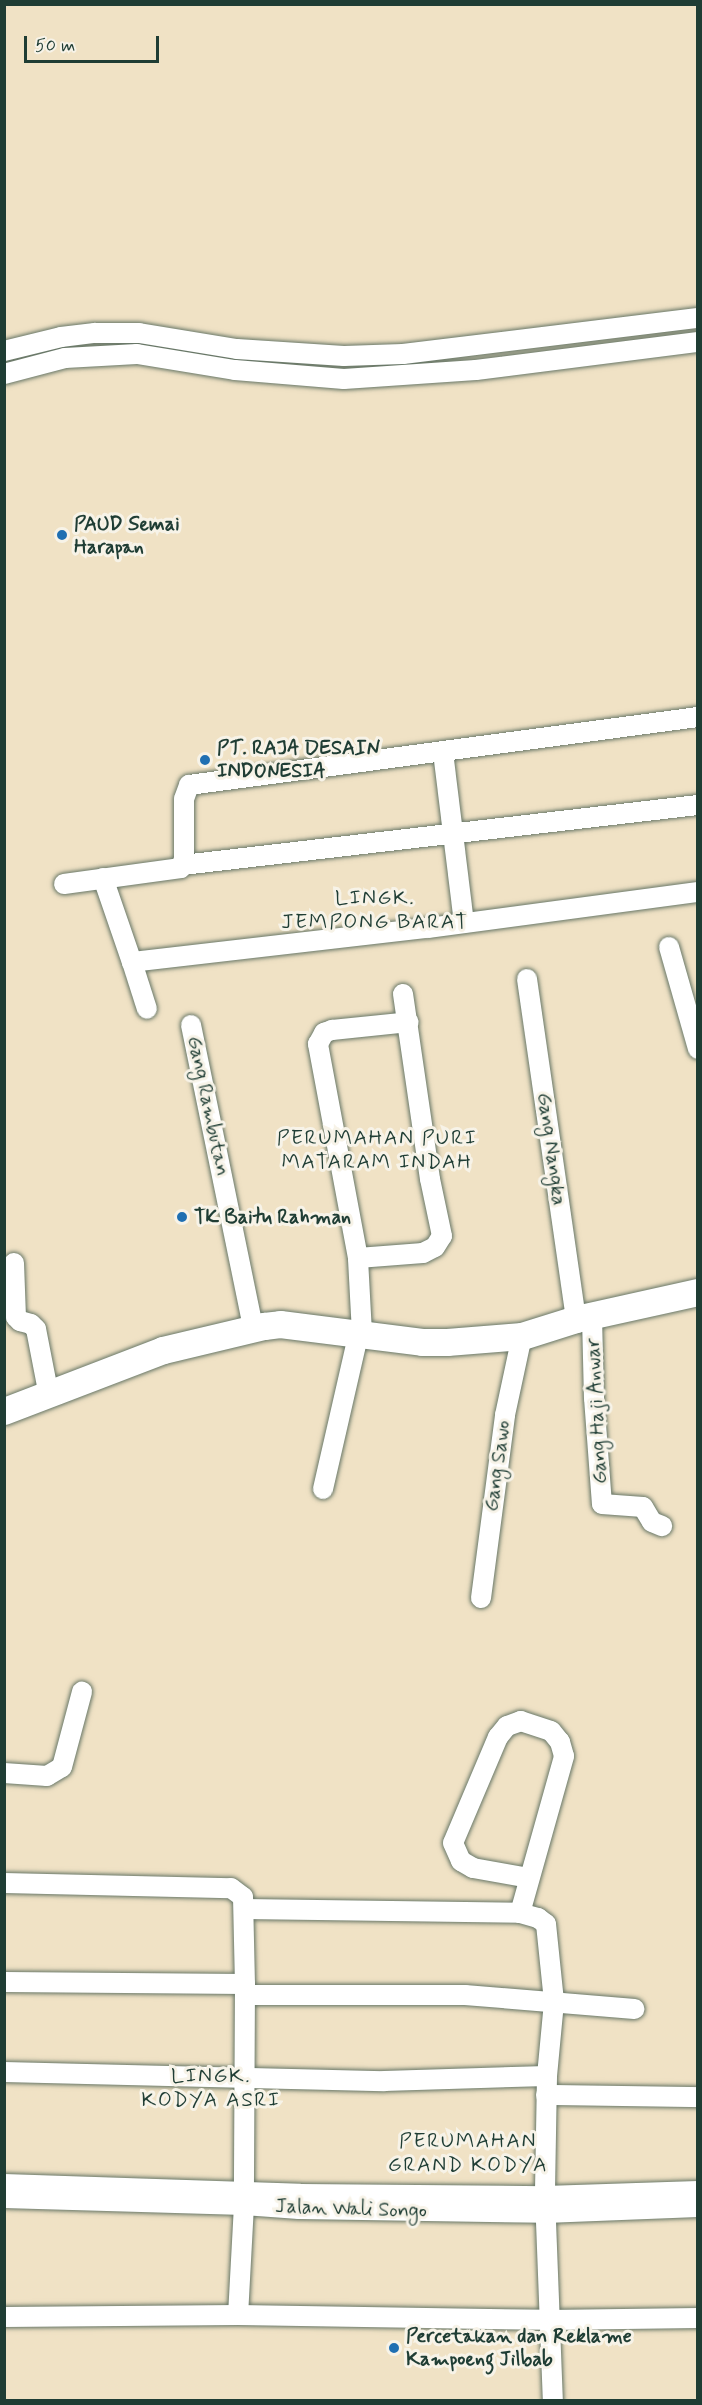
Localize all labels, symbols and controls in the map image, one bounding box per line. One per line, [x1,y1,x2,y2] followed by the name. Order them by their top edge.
[27,24,162,62] scale bar
[35,34,75,58] text: 50 m
[74,512,183,559] place label: PAUD Semai Harapan
[55,528,69,542] marker: PAUD Semai Harapan
[217,736,372,783] place label: PT. RAJA DESAIN INDONESIA
[198,753,212,767] marker: PT. RAJA DESAIN INDONESIA
[280,885,470,935] district label: LINGK. JEMPONG BARAT
[181,1034,235,1178] street label: Gang Rambutan
[531,1091,571,1207] street label: Gang Nangka
[277,1125,477,1175] district label: PERUMAHAN PURI MATARAM INDAH
[194,1205,351,1229] place label: TK Baitu Rahman
[175,1210,189,1224] marker: TK Baitu Rahman
[581,1338,613,1484] street label: Gang Haji Anwar
[480,1419,516,1513] street label: Gang Sawo
[143,2063,279,2113] district label: LINGK. KODYA ASRI
[390,2128,546,2178] district label: PERUMAHAN GRAND KODYA
[275,2194,427,2224] street label: Jalan Wali Songo
[406,2324,625,2371] place label: Percetakan dan Reklame Kampoeng Jilbab
[387,2341,401,2355] marker: Percetakan dan Reklame Kampoeng Jilbab

